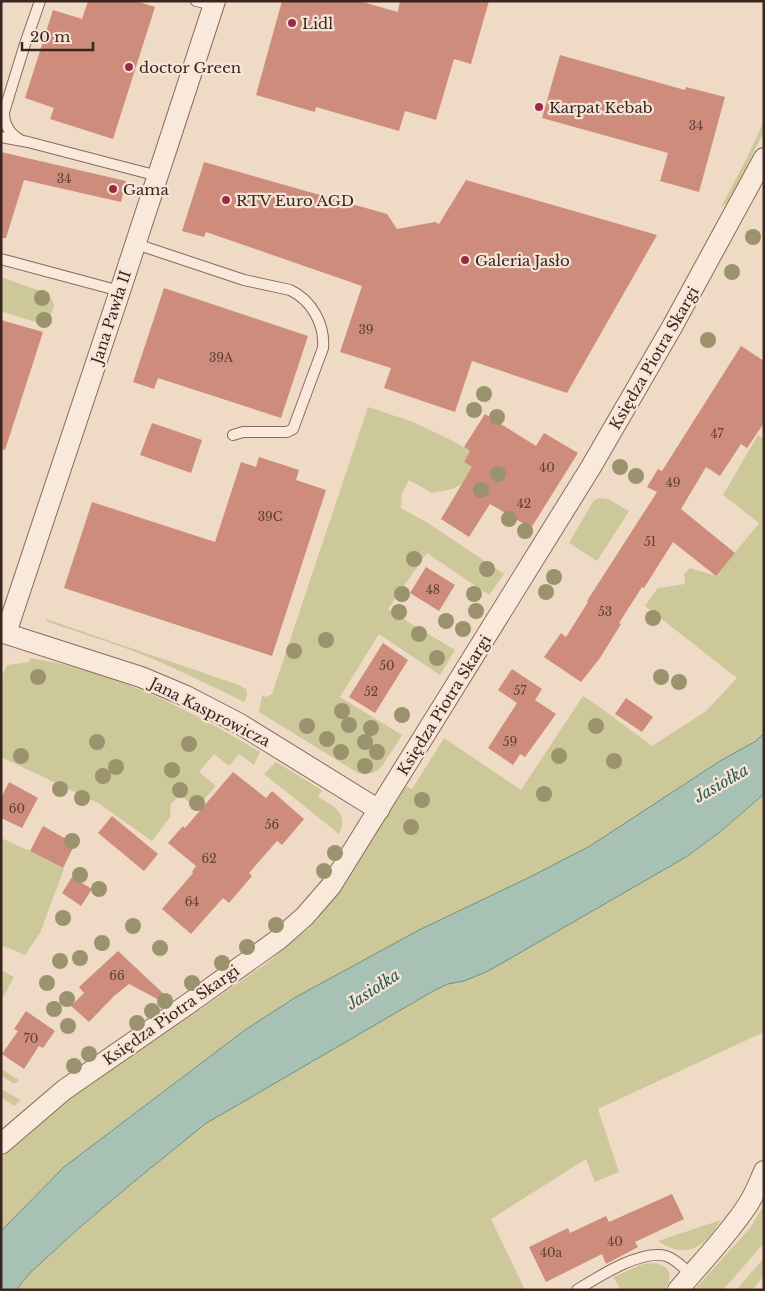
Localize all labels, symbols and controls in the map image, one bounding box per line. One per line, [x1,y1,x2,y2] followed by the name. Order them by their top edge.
[302,14,333,33] place label: Lidl
[286,17,298,29] marker: Lidl
[22,20,94,52] scale bar
[30,27,70,46] text: 20 m
[139,58,241,77] place label: doctor Green
[123,61,135,73] marker: doctor Green
[549,98,653,117] place label: Karpat Kebab
[533,101,545,113] marker: Karpat Kebab
[689,118,703,133] house number: 34
[57,171,71,186] house number: 34
[123,180,169,199] place label: Gama
[107,183,119,195] marker: Gama
[236,191,354,210] place label: RTV Euro AGD
[220,194,232,206] marker: RTV Euro AGD
[475,251,570,270] place label: Galeria Jasło
[459,254,471,266] marker: Galeria Jasło
[86,268,135,368] street label: Jana Pawła II
[605,283,703,433] street label: Księdza Piotra Skargi
[358,322,374,337] house number: 39
[209,350,234,365] house number: 39A
[710,426,724,441] house number: 47
[539,460,555,475] house number: 40
[666,475,680,490] house number: 49
[517,496,531,511] house number: 42
[258,509,282,524] house number: 39C
[644,534,656,549] house number: 51
[426,582,440,597] house number: 48
[598,604,612,619] house number: 53
[393,631,495,779] street label: Księdza Piotra Skargi
[379,658,395,673] house number: 50
[145,673,274,751] street label: Jana Kasprowicza
[514,683,527,698] house number: 57
[364,684,378,699] house number: 52
[503,734,517,749] house number: 59
[689,759,752,807] water label: Jasiołka
[9,801,25,816] house number: 60
[265,817,280,832] house number: 56
[201,851,217,866] house number: 62
[185,894,199,909] house number: 64
[99,961,243,1069] street label: Księdza Piotra Skargi
[342,964,403,1014] water label: Jasiołka
[109,968,125,983] house number: 66
[24,1031,38,1046] house number: 70
[607,1234,623,1249] house number: 40
[540,1245,562,1260] house number: 40a

